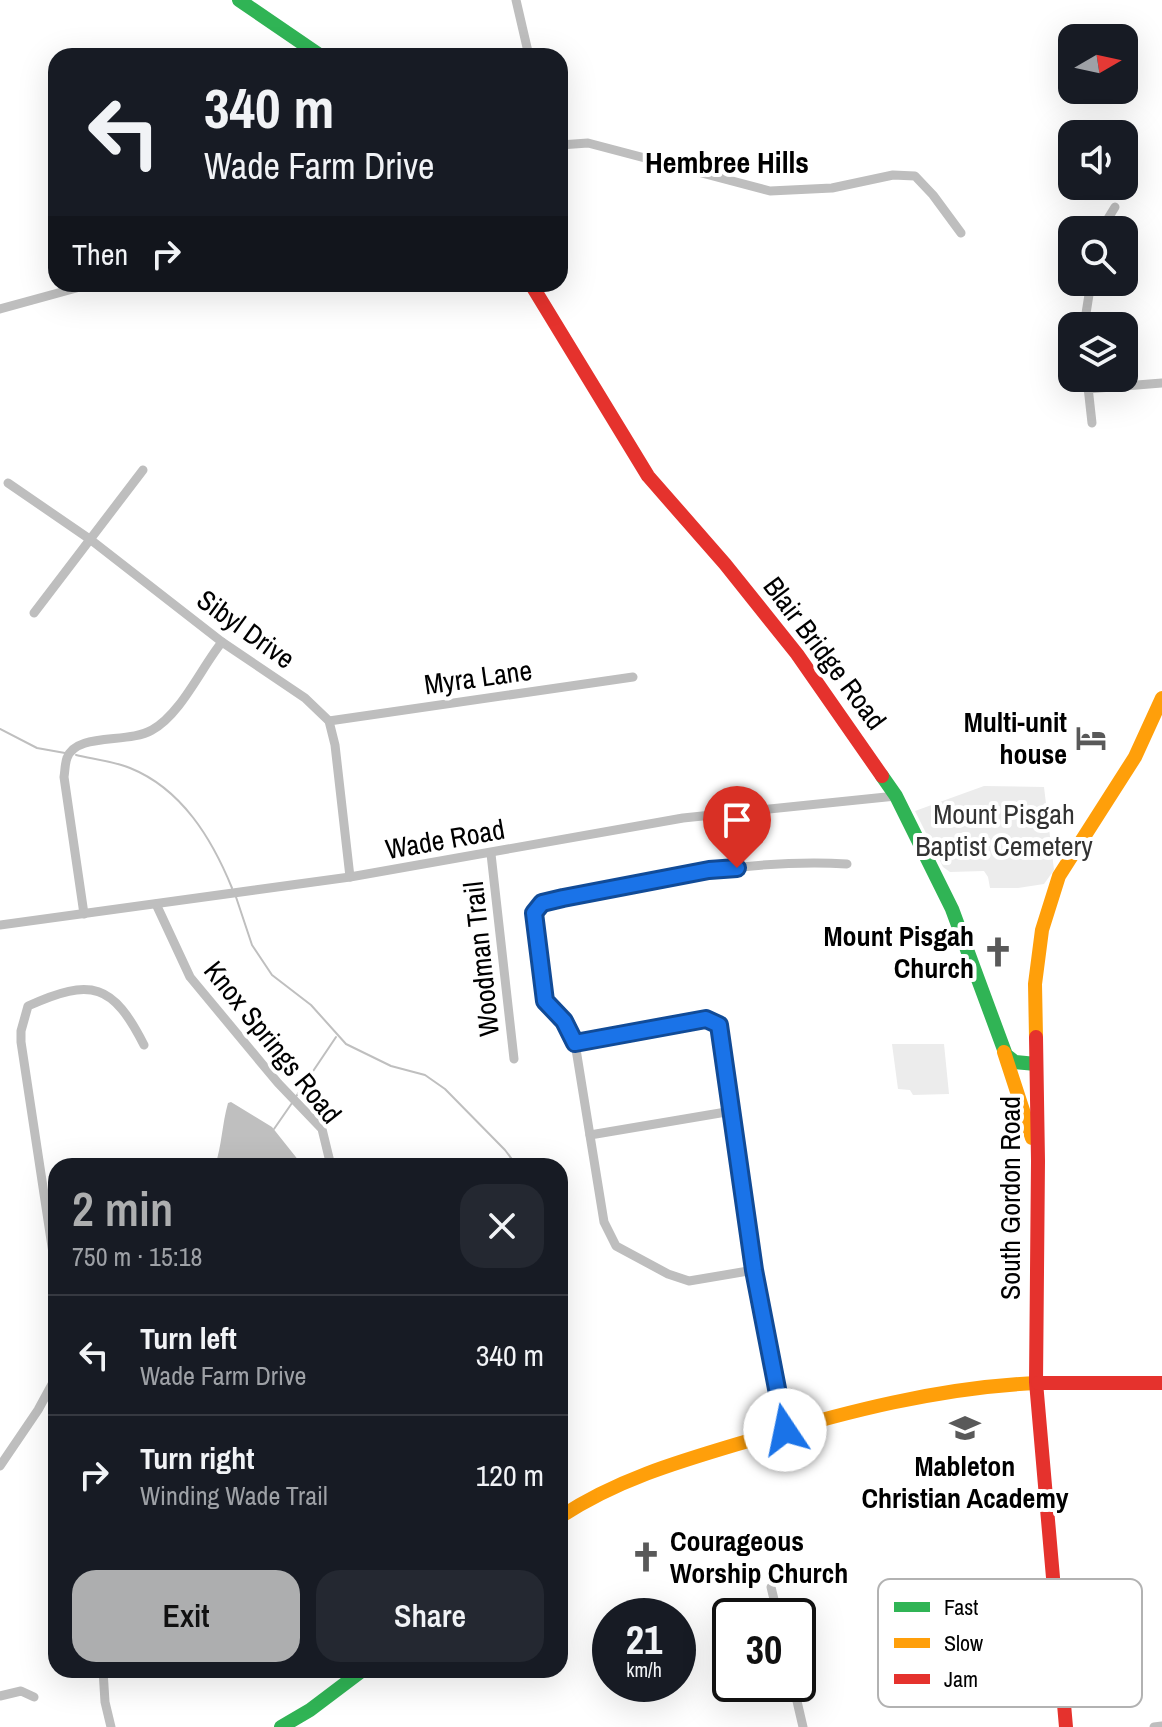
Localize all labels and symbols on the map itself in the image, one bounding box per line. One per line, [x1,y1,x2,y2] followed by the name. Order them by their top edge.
[1058,24,1138,104] north arrow
[645,142,809,182] district label: Hembree Hills
[755,569,895,737] street label: Blair Bridge Road
[189,581,303,677] street label: Sibyl Drive
[422,651,534,703] street label: Myra Lane
[964,703,1067,773] place label: Multi-unit house
[1074,721,1108,755] hotel icon: Multi-unit house
[703,786,771,868] pin
[915,795,1093,865] park label: Mount Pisgah Baptist Cemetery
[382,810,508,868] street label: Wade Road
[454,880,508,1038] street label: Woodman Trail
[823,917,974,987] place label: Mount Pisgah Church
[981,935,1015,969] church icon: Mount Pisgah Church
[196,953,350,1131] street label: Knox Springs Road
[991,1096,1029,1300] street label: South Gordon Road
[743,1388,827,1472] position arrow
[948,1411,982,1445] school or university icon: Mableton Christian Academy
[861,1447,1069,1517] place label: Mableton Christian Academy
[670,1522,848,1592] place label: Courageous Worship Church
[629,1540,663,1574] church icon: Courageous Worship Church
[878,1579,1142,1707] legend
[944,1592,978,1622] text: Fast
[712,1598,816,1702] speed limit sign: 30
[944,1628,983,1658] text: Slow
[944,1664,978,1694] text: Jam

